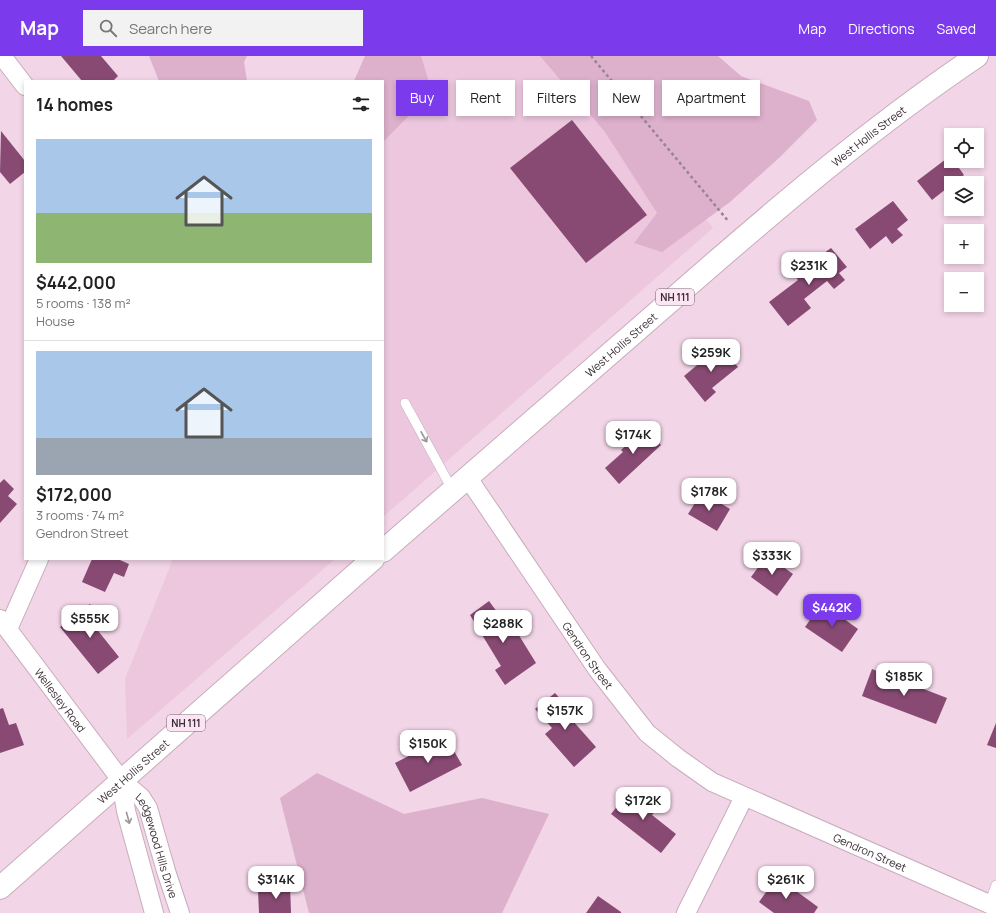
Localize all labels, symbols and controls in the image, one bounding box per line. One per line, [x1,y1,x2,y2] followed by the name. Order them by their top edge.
[83,10,363,46] search box
[20,15,59,41] text: Map
[97,17,119,39] icon: search
[129,18,212,39] text: Search here
[798,19,826,38] text: Map
[848,19,915,38] text: Directions
[937,19,976,38] text: Saved
[396,80,448,116] chip: Buy
[456,80,515,116] chip: Rent
[523,80,590,116] chip: Filters
[598,80,654,116] chip: New
[662,80,760,116] chip: Apartment
[36,93,113,116] text: 14 homes
[350,93,372,115] icon: filters
[828,102,909,169] street label: West Hollis Street
[944,128,984,312] map controls
[944,128,984,168] button: locate
[168,165,240,237] icon: home
[944,176,984,216] button: layers
[944,224,984,264] button: +
[781,252,837,286] pin: $231K
[790,256,828,274] text: $231K
[36,271,116,294] text: $442,000
[944,272,984,312] button: −
[656,289,694,305] road number: NH 111
[36,294,131,312] text: 5 rooms · 138 m²
[582,309,660,380] street label: West Hollis Street
[36,312,75,330] text: House
[683,339,739,373] pin: $259K
[691,343,731,361] text: $259K
[168,377,240,449] icon: home
[605,421,661,455] pin: $174K
[615,425,651,443] text: $174K
[420,431,428,443] one-way arrow
[681,478,737,512] pin: $178K
[690,482,728,500] text: $178K
[36,483,112,506] text: $172,000
[36,506,124,524] text: 3 rooms · 74 m²
[36,524,129,542] text: Gendron Street
[744,542,800,576] pin: $333K
[752,546,792,564] text: $333K
[804,594,860,628] pin: $442K
[812,598,852,616] text: $442K
[62,605,118,639] pin: $555K
[70,609,110,627] text: $555K
[475,610,531,644] pin: $288K
[483,614,523,632] text: $288K
[560,619,617,692] street label: Gendron Street
[876,663,932,697] pin: $185K
[32,665,90,735] street label: Wellesley Road
[885,667,923,685] text: $185K
[537,697,593,731] pin: $157K
[547,701,583,719] text: $157K
[167,715,205,731] road number: NH 111
[400,730,456,764] pin: $150K
[409,734,447,752] text: $150K
[94,735,172,806] street label: West Hollis Street
[615,787,671,821] pin: $172K
[133,789,182,900] street label: Ledgewood Hills Drive
[625,791,661,809] text: $172K
[125,812,132,825] one-way arrow
[831,829,909,874] street label: Gendron Street
[248,866,304,900] pin: $314K
[758,866,814,900] pin: $261K
[257,870,295,888] text: $314K
[767,870,805,888] text: $261K

